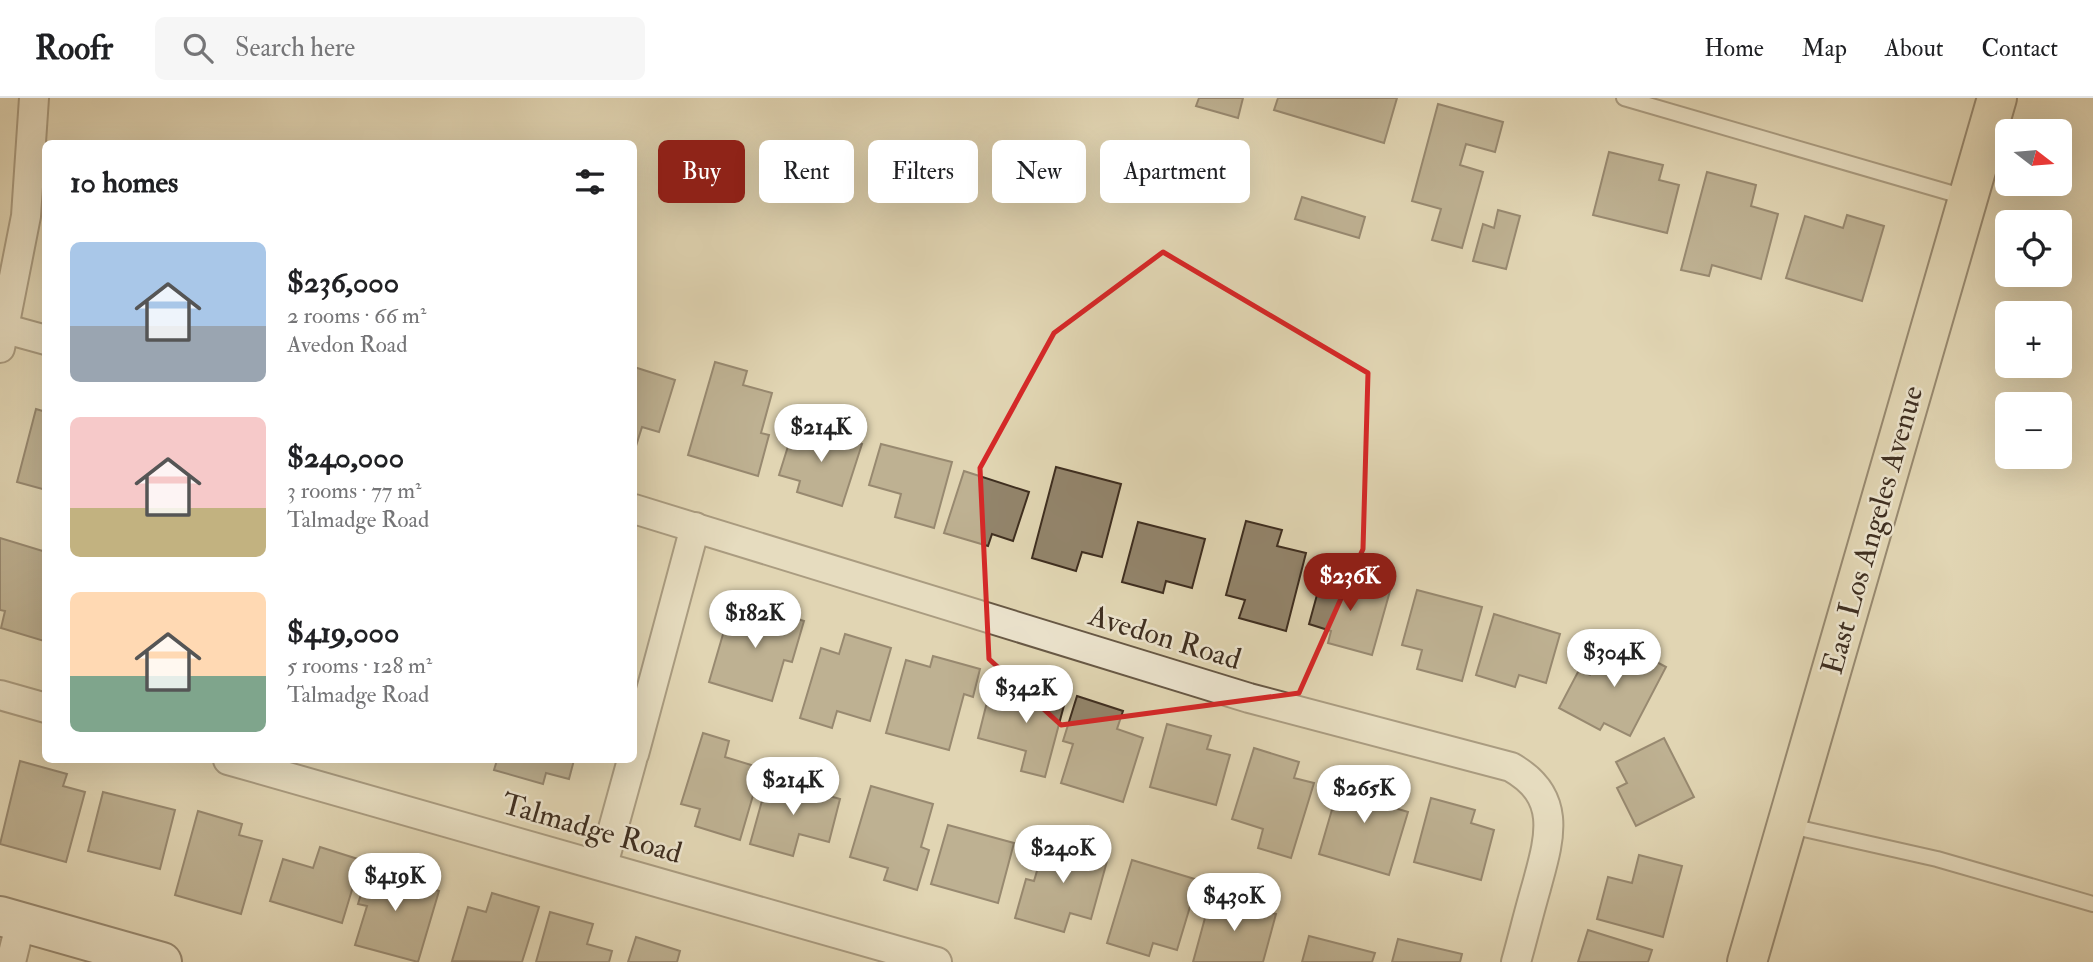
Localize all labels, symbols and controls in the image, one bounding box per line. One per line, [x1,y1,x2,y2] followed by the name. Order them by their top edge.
[155,17,645,80] search box
[35,28,113,69] text: Roofr
[179,29,217,67] icon: search
[235,32,355,64] text: Search here
[1704,33,1764,64] text: Home
[1802,33,1847,64] text: Map
[1885,33,1944,64] text: About
[1982,33,2058,64] text: Contact
[1995,119,2072,196] north arrow
[1995,119,2072,469] map controls
[658,140,745,203] chip: Buy
[759,140,854,203] chip: Rent
[868,140,978,203] chip: Filters
[992,140,1086,203] chip: New
[1100,140,1250,203] chip: Apartment
[571,163,609,201] icon: filters
[70,164,178,201] text: 10 homes
[1995,210,2072,287] button: locate
[287,264,399,301] text: $236,000
[126,270,210,354] icon: home
[287,301,426,330] text: 2 rooms · 66 m²
[1995,301,2072,378] button: +
[287,330,408,359] text: Avedon Road
[1814,382,1931,679] street label: East Los Angeles Avenue
[1995,392,2072,469] button: −
[772,404,870,464] pin: $214K
[790,412,852,441] text: $214K
[287,439,404,476] text: $240,000
[126,445,210,529] icon: home
[287,476,422,505] text: 3 rooms · 77 m²
[287,505,429,534] text: Talmadge Road
[1301,554,1399,613] pin: $236K
[1319,561,1381,590] text: $236K
[706,590,804,650] pin: $182K
[1083,597,1246,678] street label: Avedon Road
[725,598,785,627] text: $182K
[287,614,399,651] text: $419,000
[126,620,210,704] icon: home
[1565,630,1663,689] pin: $304K
[1583,637,1645,666] text: $304K
[287,651,432,680] text: 5 rooms · 128 m²
[977,666,1075,725] pin: $342K
[995,673,1057,702] text: $342K
[287,680,429,709] text: Talmadge Road
[744,758,842,817] pin: $214K
[762,765,824,794] text: $214K
[1315,766,1413,825] pin: $265K
[1333,773,1395,802] text: $265K
[498,785,686,872] street label: Talmadge Road
[1014,826,1112,885] pin: $240K
[1031,833,1095,862] text: $240K
[346,854,444,913] pin: $419K
[364,861,426,890] text: $419K
[1185,874,1283,933] pin: $430K
[1203,881,1265,910] text: $430K

